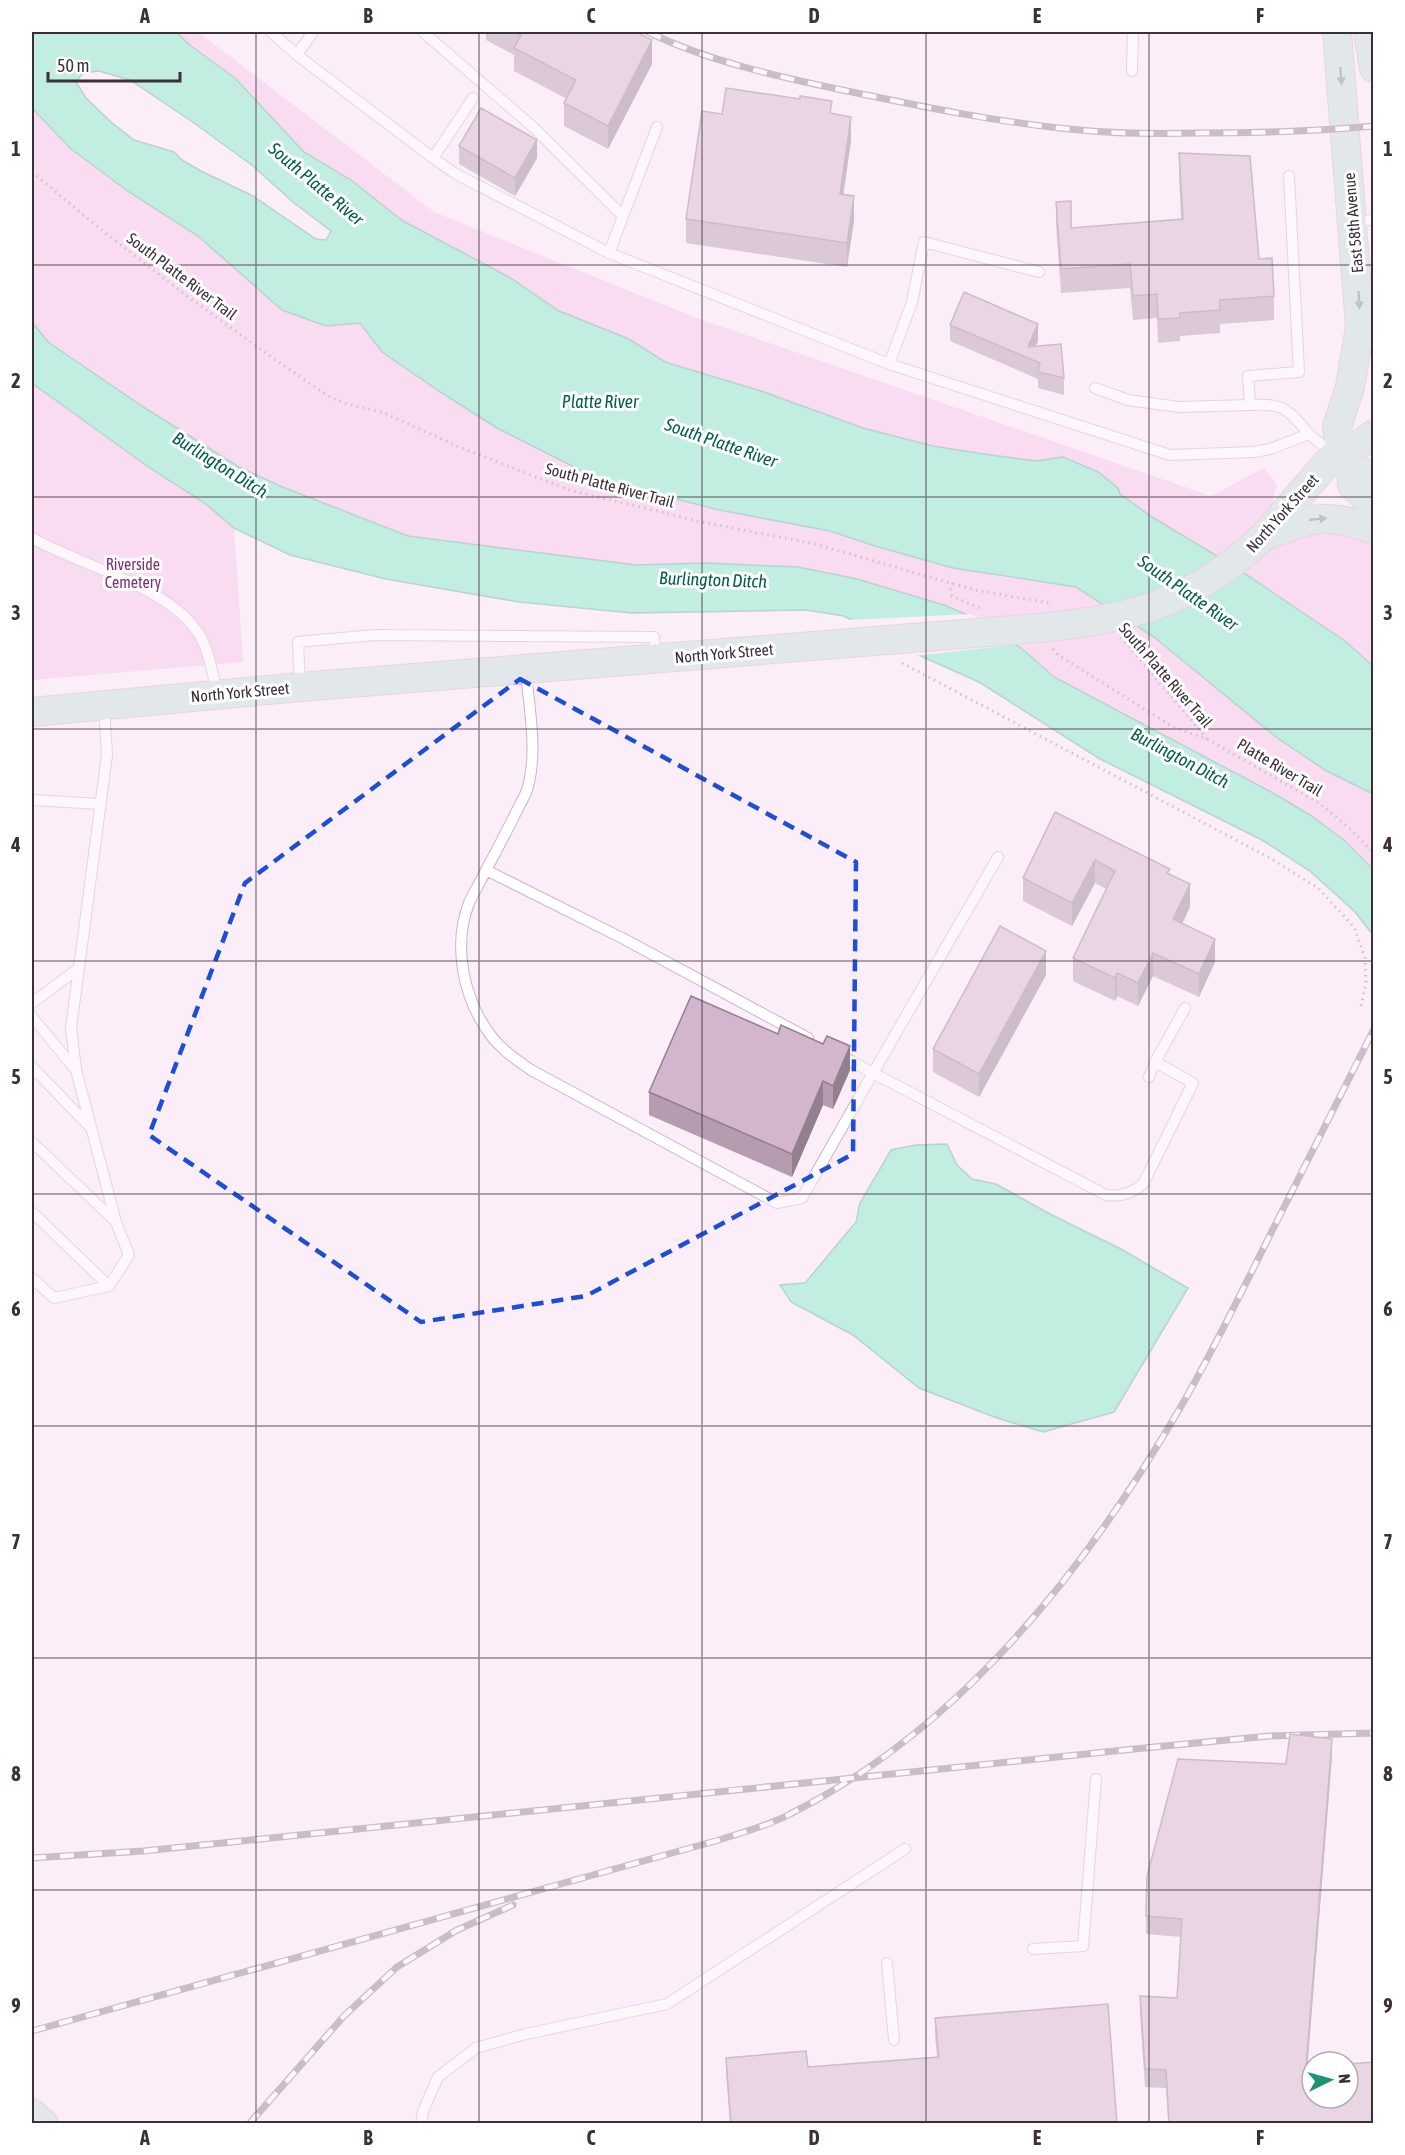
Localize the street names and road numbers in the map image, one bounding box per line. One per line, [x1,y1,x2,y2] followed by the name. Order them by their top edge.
[1340,172,1366,274] street label: East 58th Avenue
[124,229,241,324] street label: South Platte River Trail
[544,459,677,511] street label: South Platte River Trail
[1242,470,1322,556] street label: North York Street
[1116,619,1217,732] street label: South Platte River Trail
[674,640,774,666] street label: North York Street
[190,679,290,705] street label: North York Street
[1234,735,1326,800] street label: Platte River Trail

